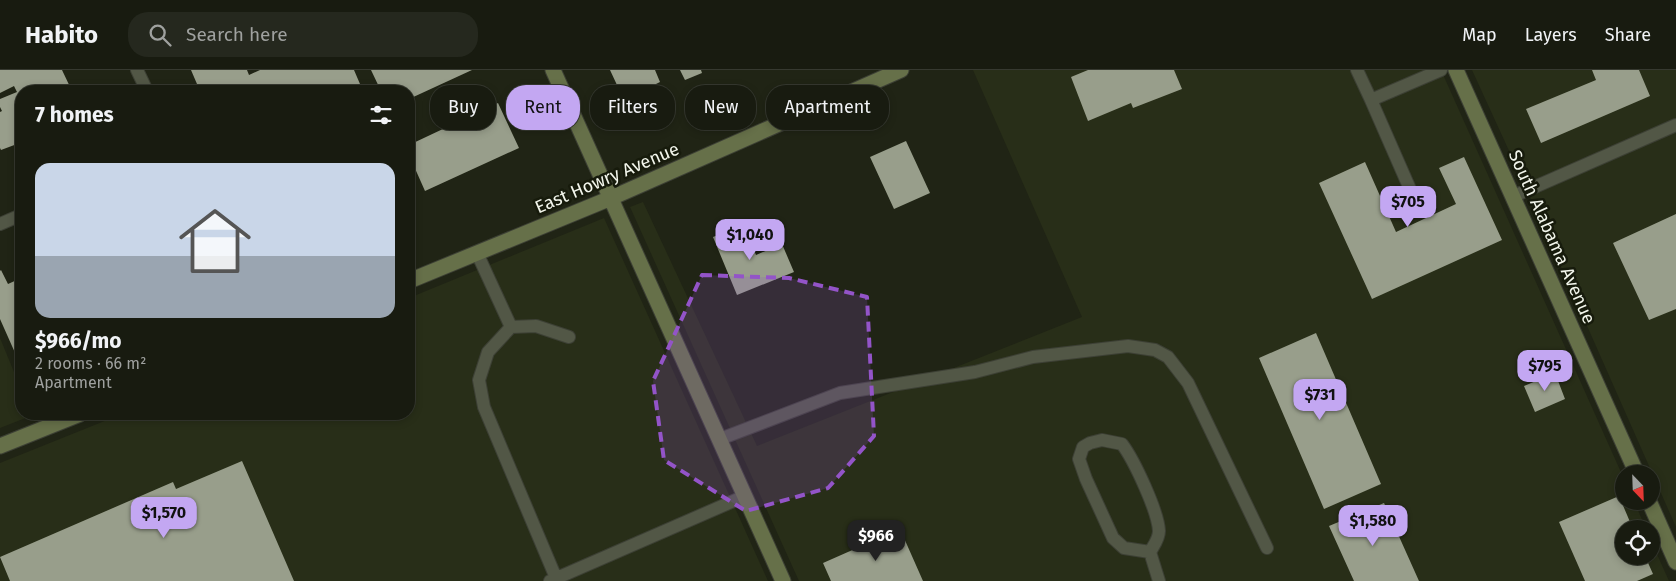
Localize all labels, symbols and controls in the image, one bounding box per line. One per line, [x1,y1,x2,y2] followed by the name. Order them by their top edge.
[128,12,478,57] search box
[25,21,98,49] text: Habito
[146,21,174,49] icon: search
[186,23,288,46] text: Search here
[1462,24,1497,46] text: Map
[1525,24,1577,46] text: Layers
[1605,24,1651,46] text: Share
[430,85,496,130] chip: Buy
[506,85,580,130] chip: Rent
[590,85,675,130] chip: Filters
[685,85,756,130] chip: New
[766,85,889,130] chip: Apartment
[367,101,395,129] icon: filters
[35,102,114,128] text: 7 homes
[532,138,682,218] street label: East Howry Avenue
[1504,147,1600,327] street label: South Alabama Avenue
[1378,186,1438,228] pin: $705
[1391,192,1425,211] text: $705
[170,196,260,286] icon: home
[709,218,791,261] pin: $1,040
[726,225,774,244] text: $1,040
[35,328,122,354] text: $966/mo
[1515,350,1575,392] pin: $795
[35,354,146,373] text: 2 rooms · 66 m²
[1528,356,1562,375] text: $795
[35,373,112,392] text: Apartment
[1290,378,1350,421] pin: $731
[1304,385,1336,404] text: $731
[1615,465,1660,510] north arrow
[1615,465,1660,565] map controls
[123,496,205,539] pin: $1,570
[142,503,186,522] text: $1,570
[1332,504,1414,547] pin: $1,580
[1350,511,1396,530] text: $1,580
[846,520,906,562] pin: $966
[1615,520,1660,565] button: locate
[858,526,894,545] text: $966

